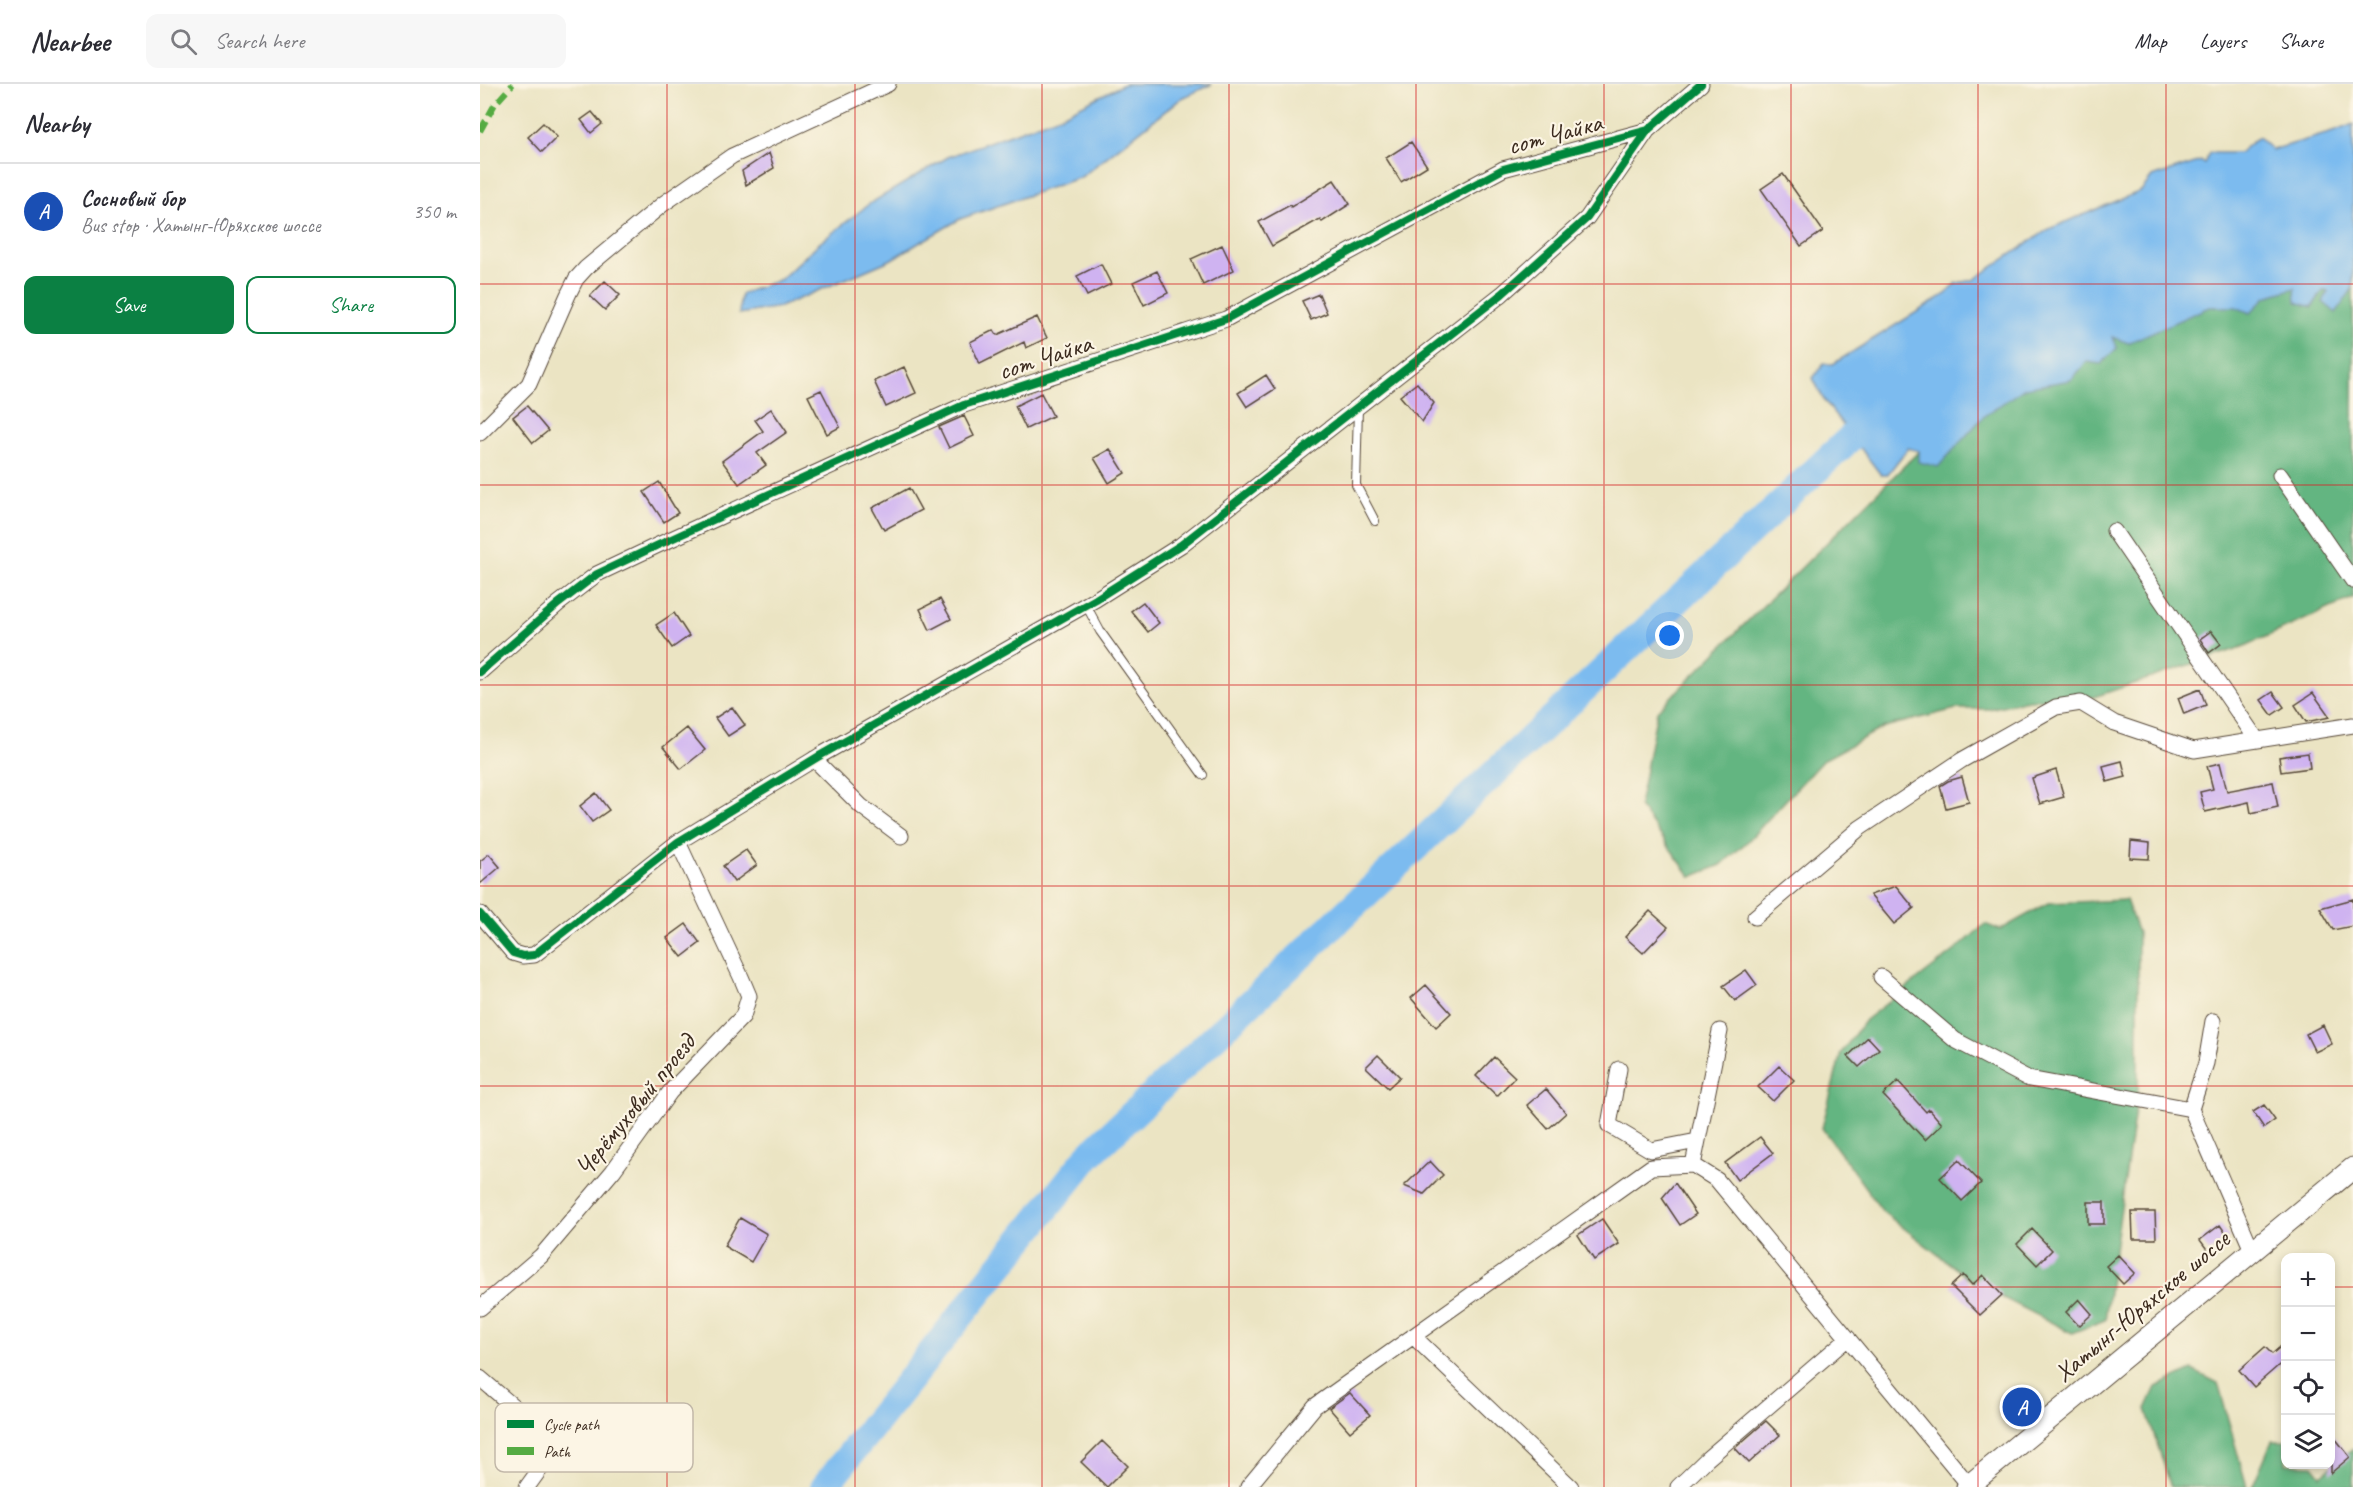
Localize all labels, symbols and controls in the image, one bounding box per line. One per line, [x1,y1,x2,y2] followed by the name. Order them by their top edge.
[146,14,566,68] search box
[30,24,110,59] text: Nearbee
[167,25,200,58] icon: search
[215,27,304,55] text: Search here
[2134,28,2167,54] text: Map
[2200,28,2246,54] text: Layers
[2279,28,2323,54] text: Share
[1504,105,1607,162] street label: сот Чайка
[24,107,89,140] text: Nearby
[81,185,185,213] text: Сосновый бор
[38,199,49,224] text: A
[413,199,456,224] text: 350 m
[81,213,320,238] text: Bus stop · Хатынг-Юряхское шоссе
[24,276,234,334] button: Save
[246,276,456,334] button: Share
[994,326,1098,388] street label: сот Чайка
[1655,621,1684,650] your location
[567,1025,704,1183] street label: Черёмуховый проезд
[2048,1222,2238,1389] street label: Хатынг-Юряхское шоссе
[2281,1253,2335,1469] map controls
[2281,1253,2335,1307] button: +
[2281,1307,2335,1361] button: −
[2281,1361,2335,1415] button: locate
[2002,1384,2042,1430] pin: A
[495,1403,693,1472] legend
[544,1415,600,1435] text: Cycle path
[2281,1415,2335,1469] button: layers
[544,1442,571,1462] text: Path

